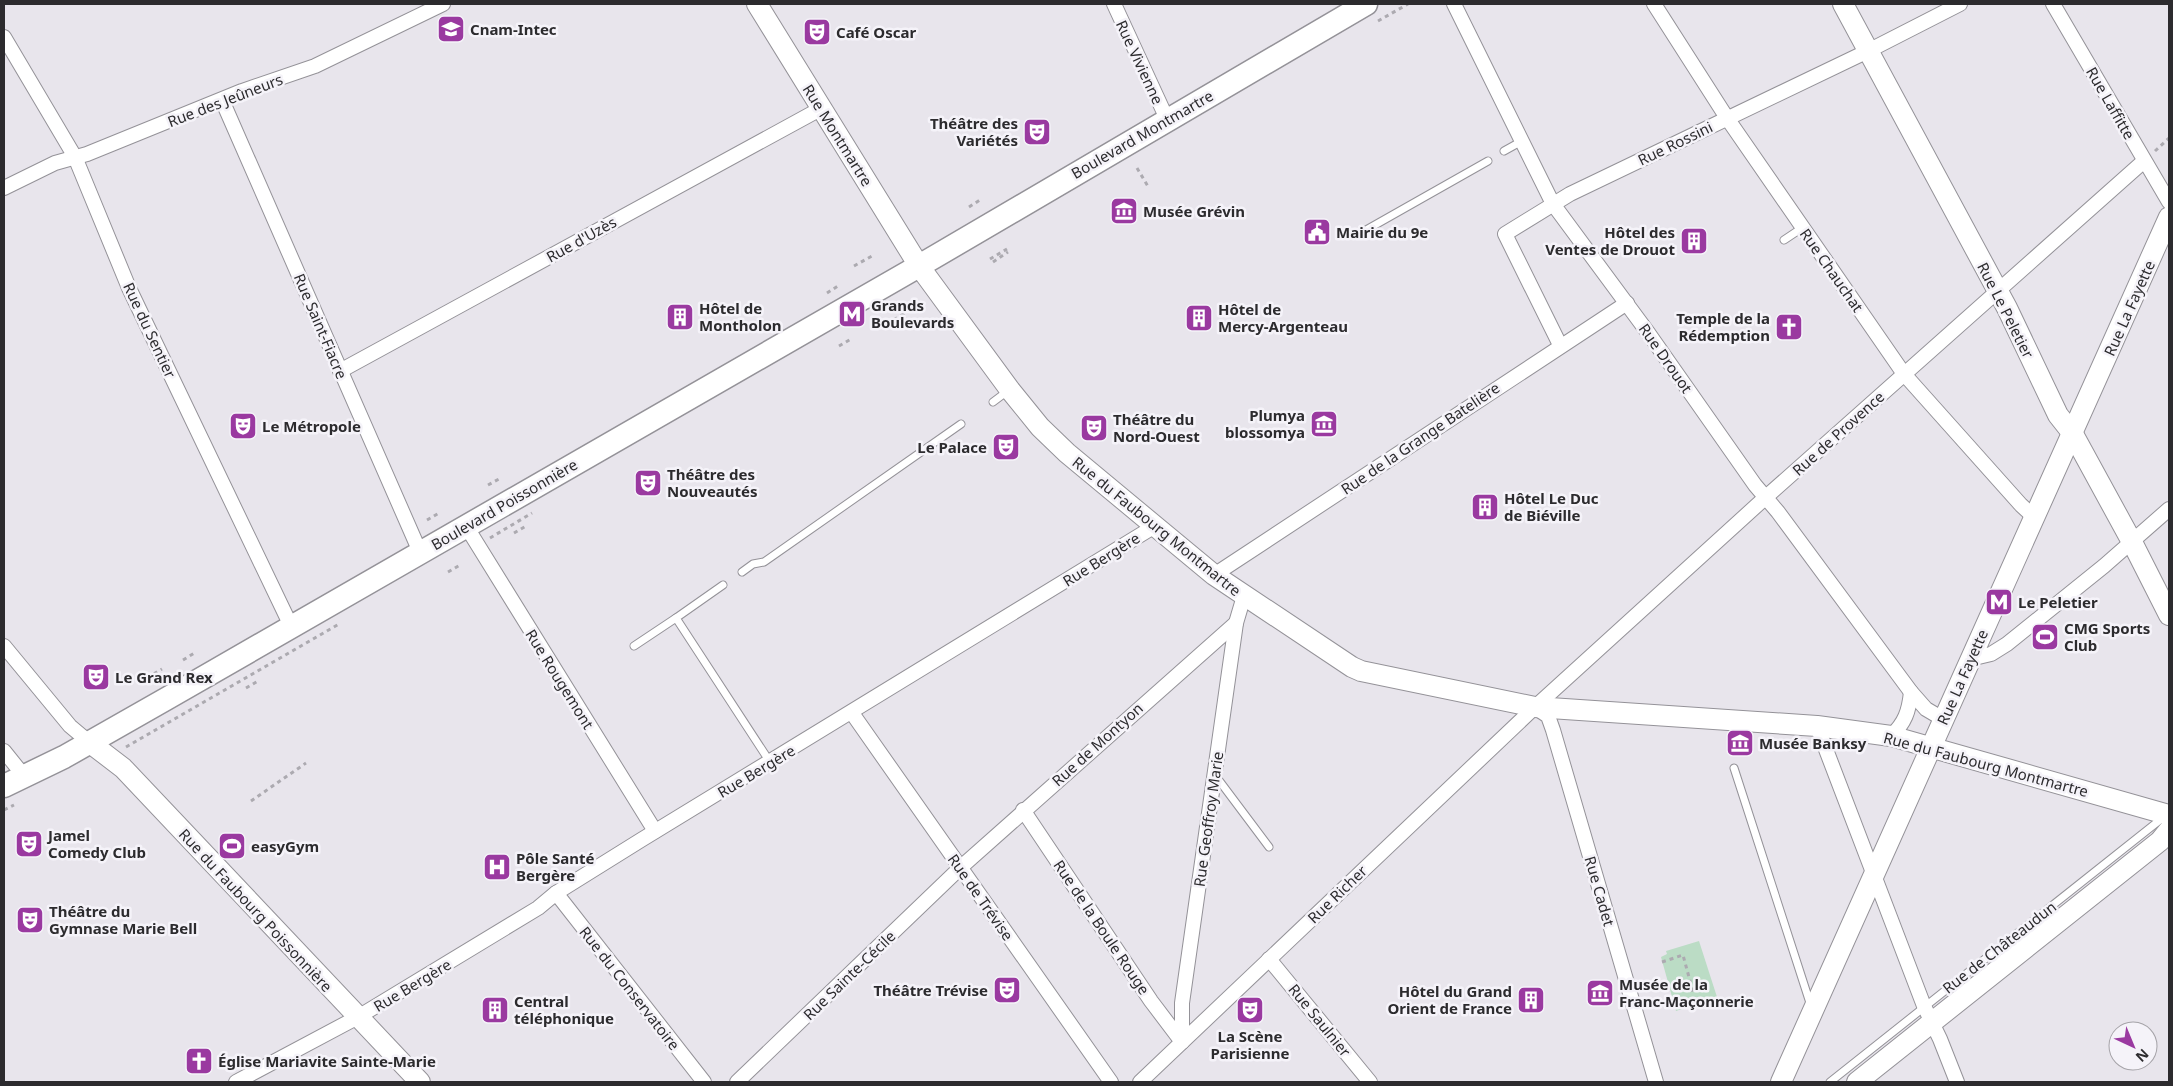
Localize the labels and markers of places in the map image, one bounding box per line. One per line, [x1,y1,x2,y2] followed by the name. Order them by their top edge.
[436,14,466,44] school or university icon: Cnam-Intec
[802,17,832,47] theatre icon: Café Oscar
[470,19,557,39] place label: Cnam-Intec
[836,22,916,42] place label: Café Oscar
[930,113,1018,150] place label: Théâtre des Variétés
[1022,117,1052,147] theatre icon: Théâtre des Variétés
[1109,196,1139,226] museum icon: Musée Grévin
[1143,201,1245,221] place label: Musée Grévin
[1302,217,1332,247] public building icon: Mairie du 9e
[1336,222,1428,242] place label: Mairie du 9e
[1545,222,1675,259] place label: Hôtel des Ventes de Drouot
[1679,226,1709,256] building icon: Hôtel des Ventes de Drouot
[871,295,954,332] place label: Grands Boulevards
[699,298,782,335] place label: Hôtel de Montholon
[837,299,867,329] metro station icon: Grands Boulevards
[1218,299,1348,336] place label: Hôtel de Mercy-Argenteau
[665,302,695,332] building icon: Hôtel de Montholon
[1184,303,1214,333] building icon: Hôtel de Mercy-Argenteau
[1676,308,1770,345] place label: Temple de la Rédemption
[1774,312,1804,342] church icon: Temple de la Rédemption
[1225,405,1305,442] place label: Plumya blossomya
[1113,409,1200,446] place label: Théâtre du Nord-Ouest
[1309,409,1339,439] museum icon: Plumya blossomya
[228,411,258,441] theatre icon: Le Métropole
[1079,413,1109,443] theatre icon: Théâtre du Nord-Ouest
[262,416,361,436] place label: Le Métropole
[991,432,1021,462] theatre icon: Le Palace
[917,437,987,457] place label: Le Palace
[667,464,758,501] place label: Théâtre des Nouveautés
[633,468,663,498] theatre icon: Théâtre des Nouveautés
[1504,488,1599,525] place label: Hôtel Le Duc de Biéville
[1470,492,1500,522] building icon: Hôtel Le Duc de Biéville
[1984,587,2014,617] metro station icon: Le Peletier
[2018,592,2098,612] place label: Le Peletier
[2064,618,2150,655] place label: CMG Sports Club
[2030,622,2060,652] sports icon: CMG Sports Club
[81,662,111,692] theatre icon: Le Grand Rex
[115,667,213,687] place label: Le Grand Rex
[1725,728,1755,758] museum icon: Musée Banksy
[1759,733,1867,753] place label: Musée Banksy
[46,825,146,862] place label: Jamel Comedy Club
[14,829,44,859] theatre icon: Jamel Comedy Club
[217,831,247,861] sports icon: easyGym
[251,836,319,856] place label: easyGym
[516,848,595,885] place label: Pôle Santé Bergère
[482,852,512,882] hospital icon: Pôle Santé Bergère
[49,901,197,938] place label: Théâtre du Gymnase Marie Bell
[15,905,45,935] theatre icon: Théâtre du Gymnase Marie Bell
[1619,974,1754,1011] place label: Musée de la Franc-Maçonnerie
[992,975,1022,1005] theatre icon: Théâtre Trévise
[1585,978,1615,1008] museum icon: Musée de la Franc-Maçonnerie
[873,980,988,1000] place label: Théâtre Trévise
[1387,981,1512,1018] place label: Hôtel du Grand Orient de France
[1516,985,1546,1015] building icon: Hôtel du Grand Orient de France
[514,991,614,1028] place label: Central téléphonique
[480,995,510,1025] building icon: Central téléphonique
[1235,995,1265,1025] theatre icon: La Scène Parisienne
[1211,1026,1289,1063] place label: La Scène Parisienne
[184,1046,214,1076] church icon: Église Mariavite Sainte-Marie
[218,1051,436,1071] place label: Église Mariavite Sainte-Marie

